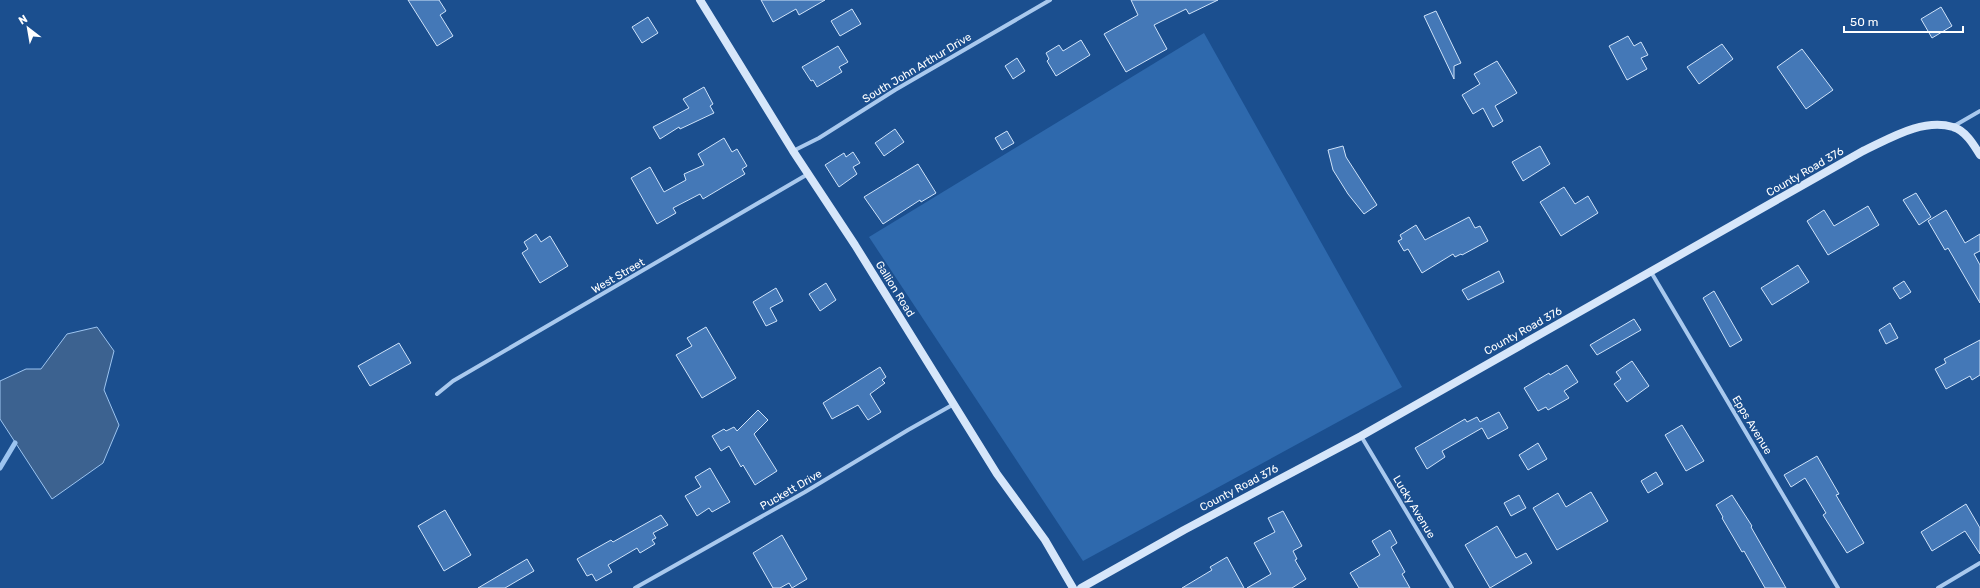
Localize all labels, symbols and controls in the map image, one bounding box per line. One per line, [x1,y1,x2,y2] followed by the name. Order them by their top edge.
[8,8,48,48] north arrow
[1844,8,1963,34] scale bar
[16,12,30,27] text: N
[1850,15,1878,29] text: 50 m
[860,30,974,106] street label: South John Arthur Drive
[1764,144,1846,199] street label: County Road 376
[589,255,647,296] street label: West Street
[873,259,917,319] street label: Gallion Road
[1482,304,1564,358] street label: County Road 376
[1729,393,1775,457] street label: Epps Avenue
[1198,462,1281,514] street label: County Road 376
[758,467,824,513] street label: Puckett Drive
[1390,473,1438,541] street label: Lucky Avenue

